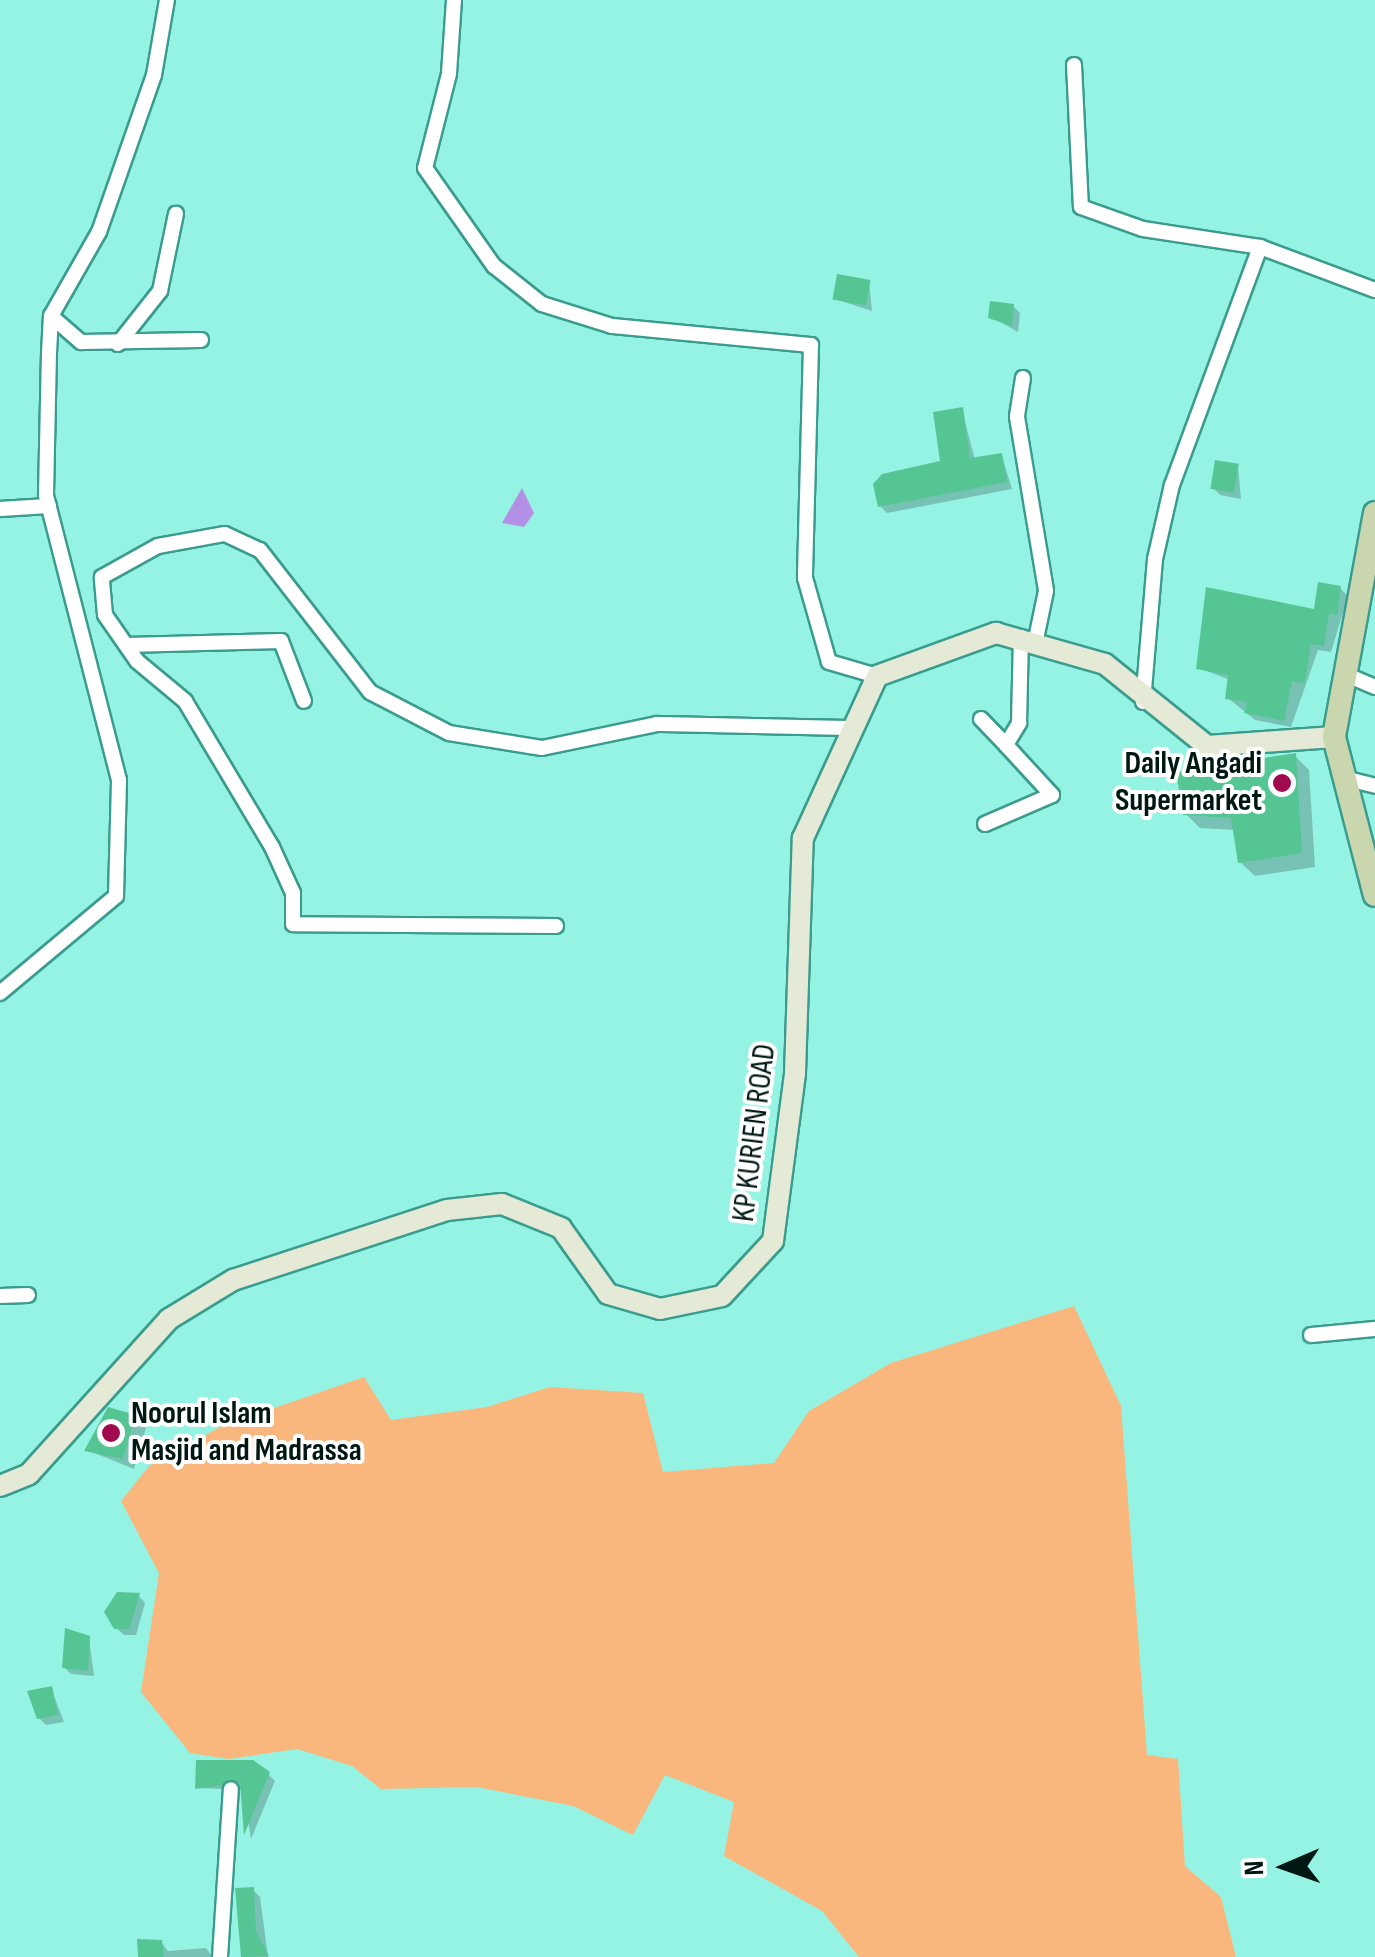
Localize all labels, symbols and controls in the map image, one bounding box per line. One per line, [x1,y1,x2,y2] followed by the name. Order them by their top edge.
[1115,746,1262,821] place label: Daily Angadi Supermarket
[1271,772,1293,794] marker: Daily Angadi Supermarket
[725,1042,785,1224] street label: KP KURIEN ROAD
[131,1396,362,1471] place label: Noorul Islam Masjid and Madrassa
[100,1422,122,1444] marker: Noorul Islam Masjid and Madrassa
[1235,1817,1335,1917] north arrow
[1238,1860,1271,1876] text: N

